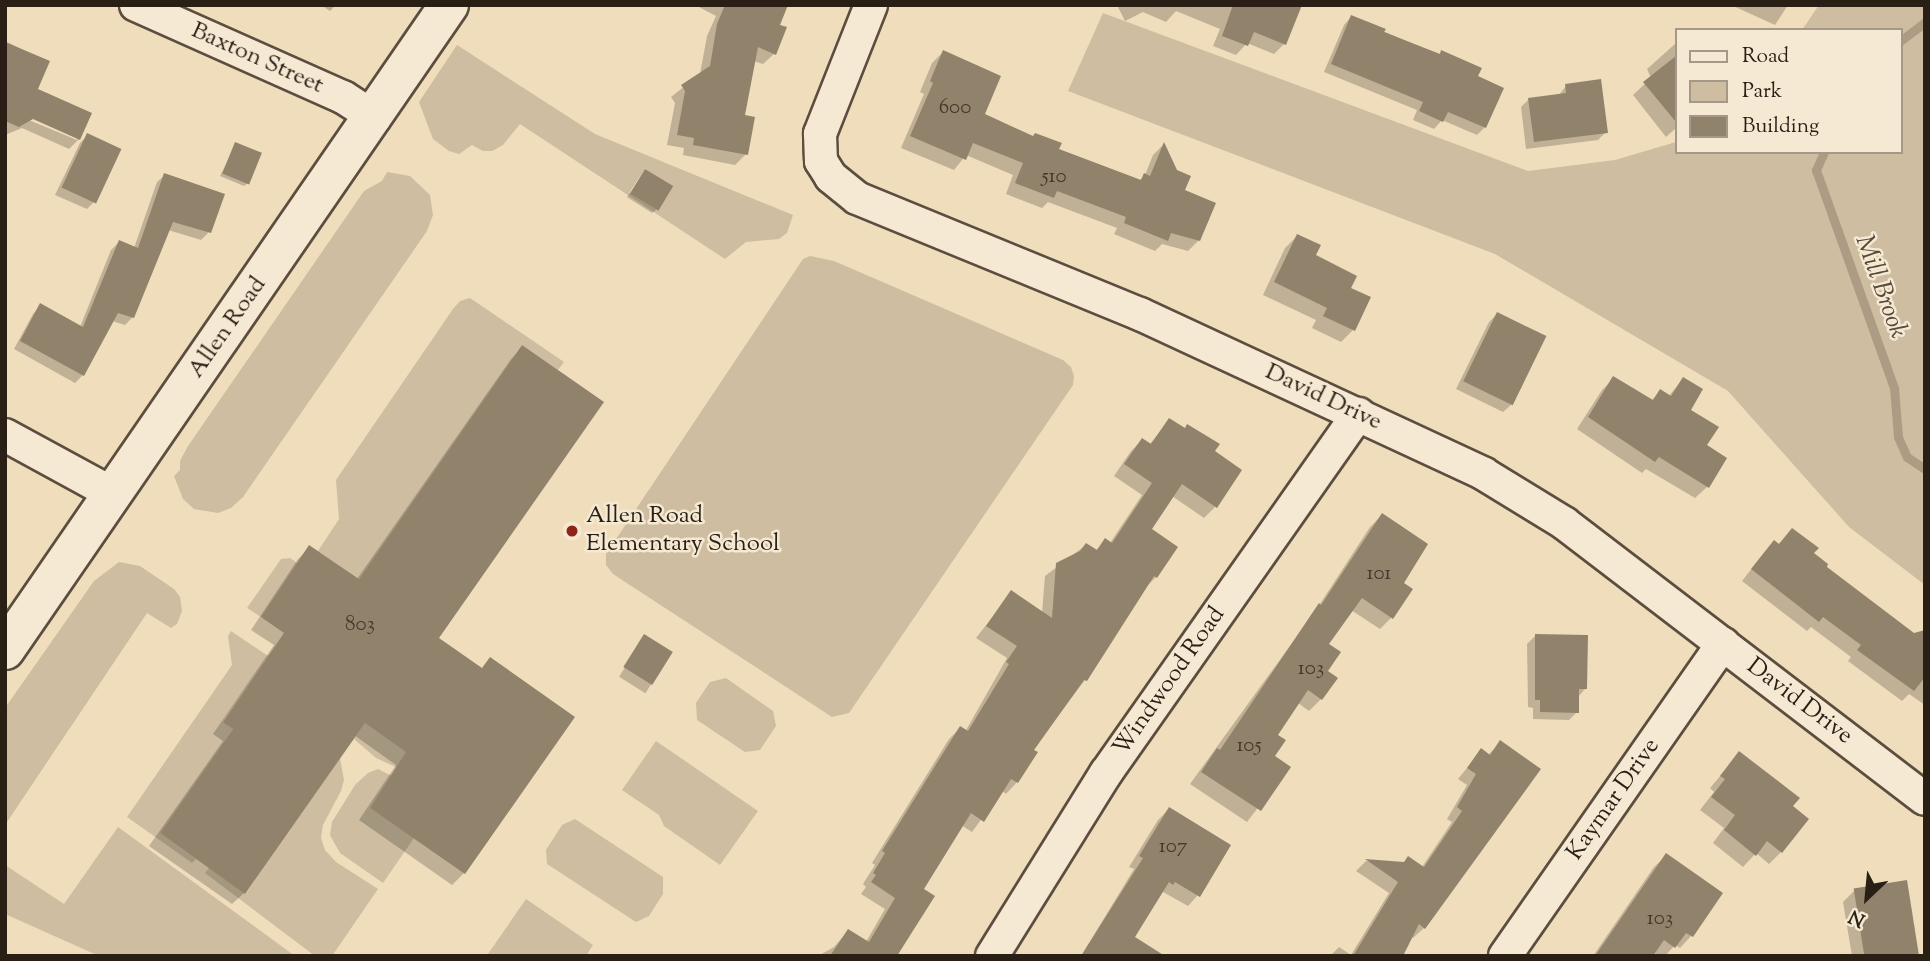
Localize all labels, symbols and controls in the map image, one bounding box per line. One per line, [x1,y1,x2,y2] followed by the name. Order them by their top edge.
[186,17,328,101] street label: Baxton Street
[1674,28,1902,154] legend
[1742,42,1789,72] text: Road
[1742,77,1782,107] text: Park
[939,95,971,121] house number: 600
[1742,112,1819,142] text: Building
[1041,164,1067,190] house number: 510
[1847,231,1913,343] water label: Mill Brook
[183,272,273,384] street label: Allen Road
[1260,358,1386,438] street label: David Drive
[586,503,780,559] place label: Allen Road Elementary School
[564,523,580,539] marker: Allen Road Elementary School
[1367,561,1391,587] house number: 101
[1108,602,1232,762] street label: Windwood Road
[345,612,375,638] house number: 803
[1740,653,1858,751] street label: David Drive
[1298,656,1324,682] house number: 103
[1236,733,1262,759] house number: 105
[1561,733,1667,867] street label: Kaymar Drive
[1159,834,1187,860] house number: 107
[1832,863,1902,933] north arrow
[1845,902,1870,933] text: N
[1647,906,1673,932] house number: 103

